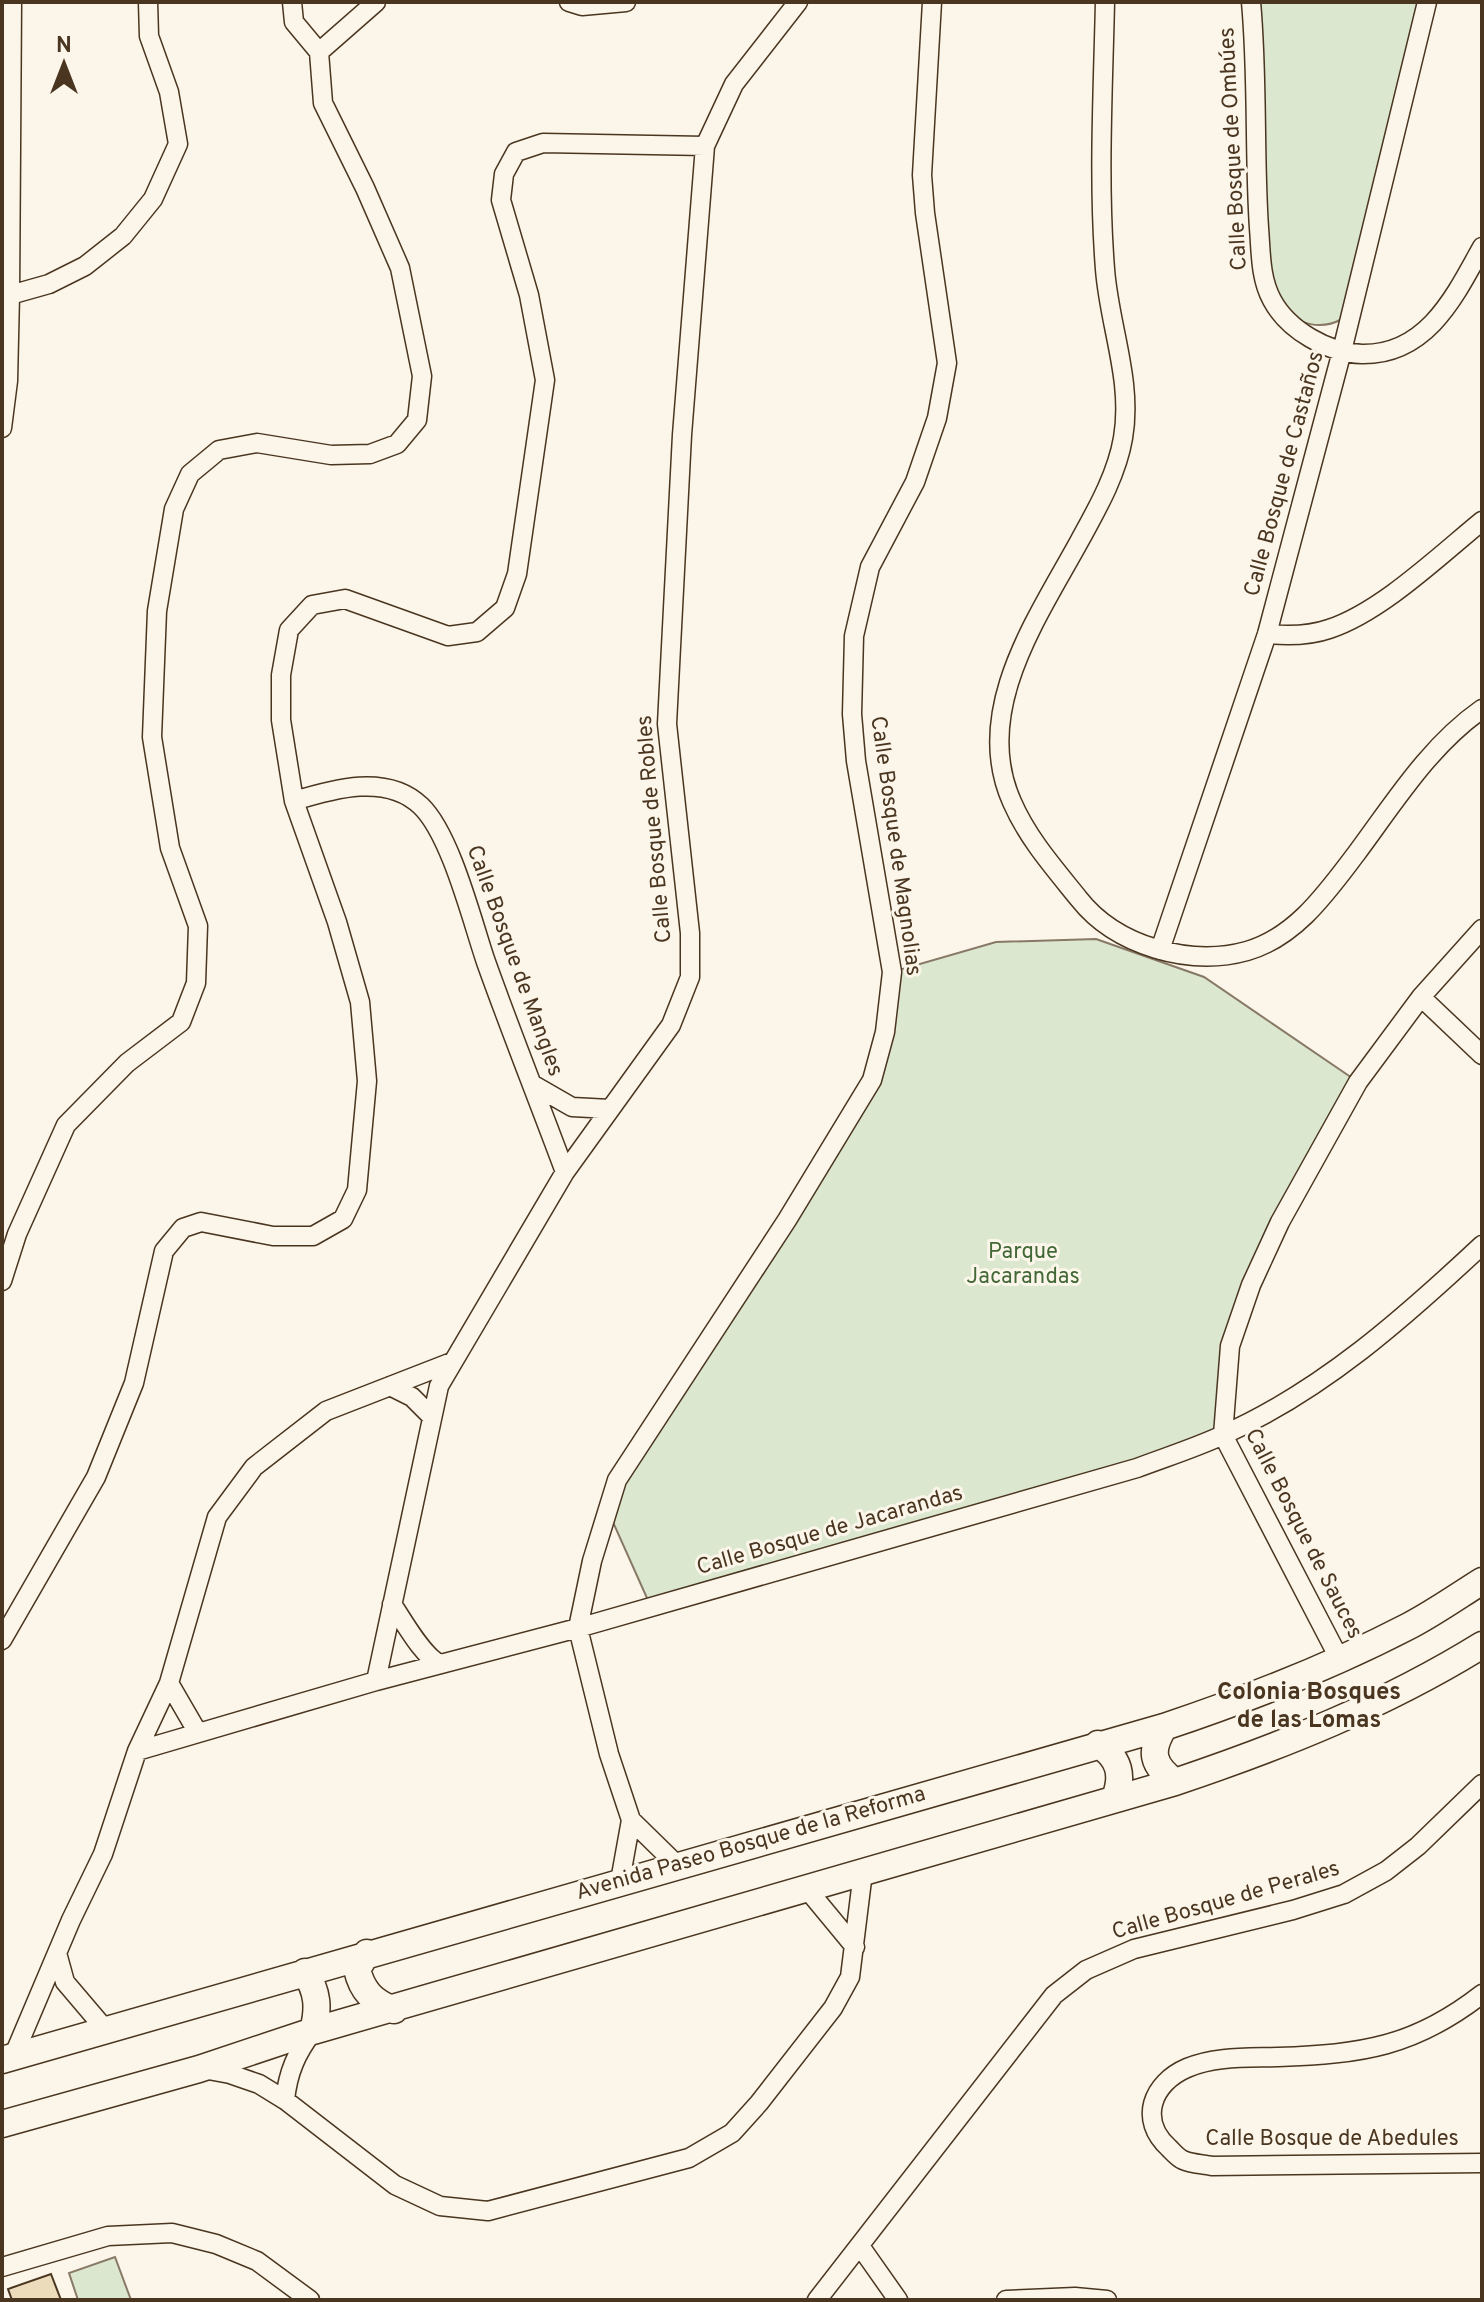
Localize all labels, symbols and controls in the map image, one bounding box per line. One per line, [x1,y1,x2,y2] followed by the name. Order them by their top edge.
[24,24,104,104] north arrow
[1214,27,1254,271] street label: Calle Bosque de Ombúes
[56,33,72,60] text: N
[1239,348,1331,600] street label: Calle Bosque de Castaños
[632,714,678,944] street label: Calle Bosque de Robles
[863,714,927,978] street label: Calle Bosque de Magnolias
[460,842,568,1080] street label: Calle Bosque de Mangles
[966,1239,1080,1291] park label: Parque Jacarandas
[1238,1424,1368,1644] street label: Calle Bosque de Sauces
[694,1480,966,1582] street label: Calle Bosque de Jacarandas
[1217,1678,1401,1736] district label: Colonia Bosques de las Lomas
[573,1781,929,1907] street label: Avenida Paseo Bosque de la Reforma
[1109,1856,1343,1946] street label: Calle Bosque de Perales
[1205,2126,1459,2153] street label: Calle Bosque de Abedules

